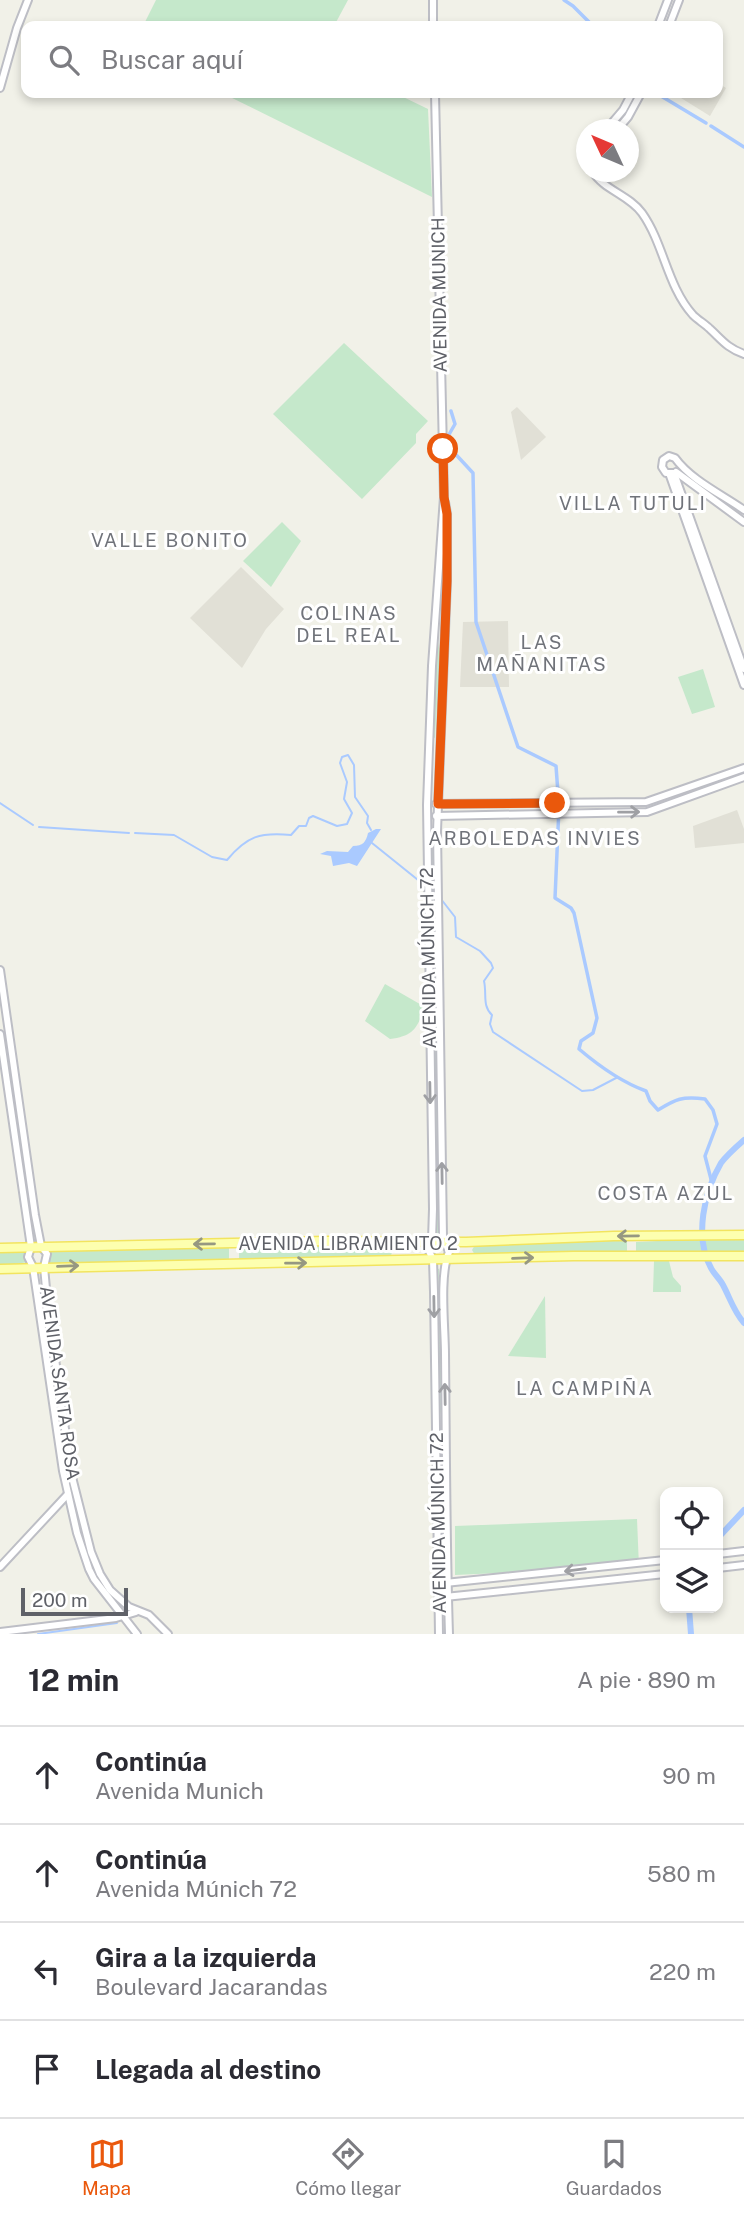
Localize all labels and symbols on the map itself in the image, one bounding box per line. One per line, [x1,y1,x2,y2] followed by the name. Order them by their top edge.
[576,119,639,182] north arrow
[427,217,451,373] street label: AVENIDA MUNICH
[427,433,458,464] route start
[559,492,707,514] district label: VILLA TUTULI
[91,529,249,551] district label: VALLE BONITO
[296,602,402,646] district label: COLINAS DEL REAL
[476,631,608,675] district label: LAS MAÑANITAS
[539,787,570,818] route end
[618,806,641,819] one-way arrow
[428,827,642,849] district label: ARBOLEDAS INVIES
[415,867,440,1049] street label: AVENIDA MÚNICH 72
[423,1082,437,1105] one-way arrow
[435,1162,449,1185] one-way arrow
[597,1182,735,1204] district label: COSTA AZUL
[616,1229,639,1243] one-way arrow
[238,1233,458,1254] street label: AVENIDA LIBRAMIENTO 2
[193,1237,216,1251] one-way arrow
[511,1252,534,1265] one-way arrow
[284,1256,307,1270] one-way arrow
[56,1259,79,1273] one-way arrow
[36,1285,84,1482] street label: AVENIDA SANTA ROSA
[427,1295,441,1318] one-way arrow
[516,1377,654,1399] district label: LA CAMPIÑA
[439,1383,452,1406] one-way arrow
[425,1432,450,1614] street label: AVENIDA MÚNICH 72
[564,1563,587,1576] one-way arrow
[21,1585,128,1617] scale bar

